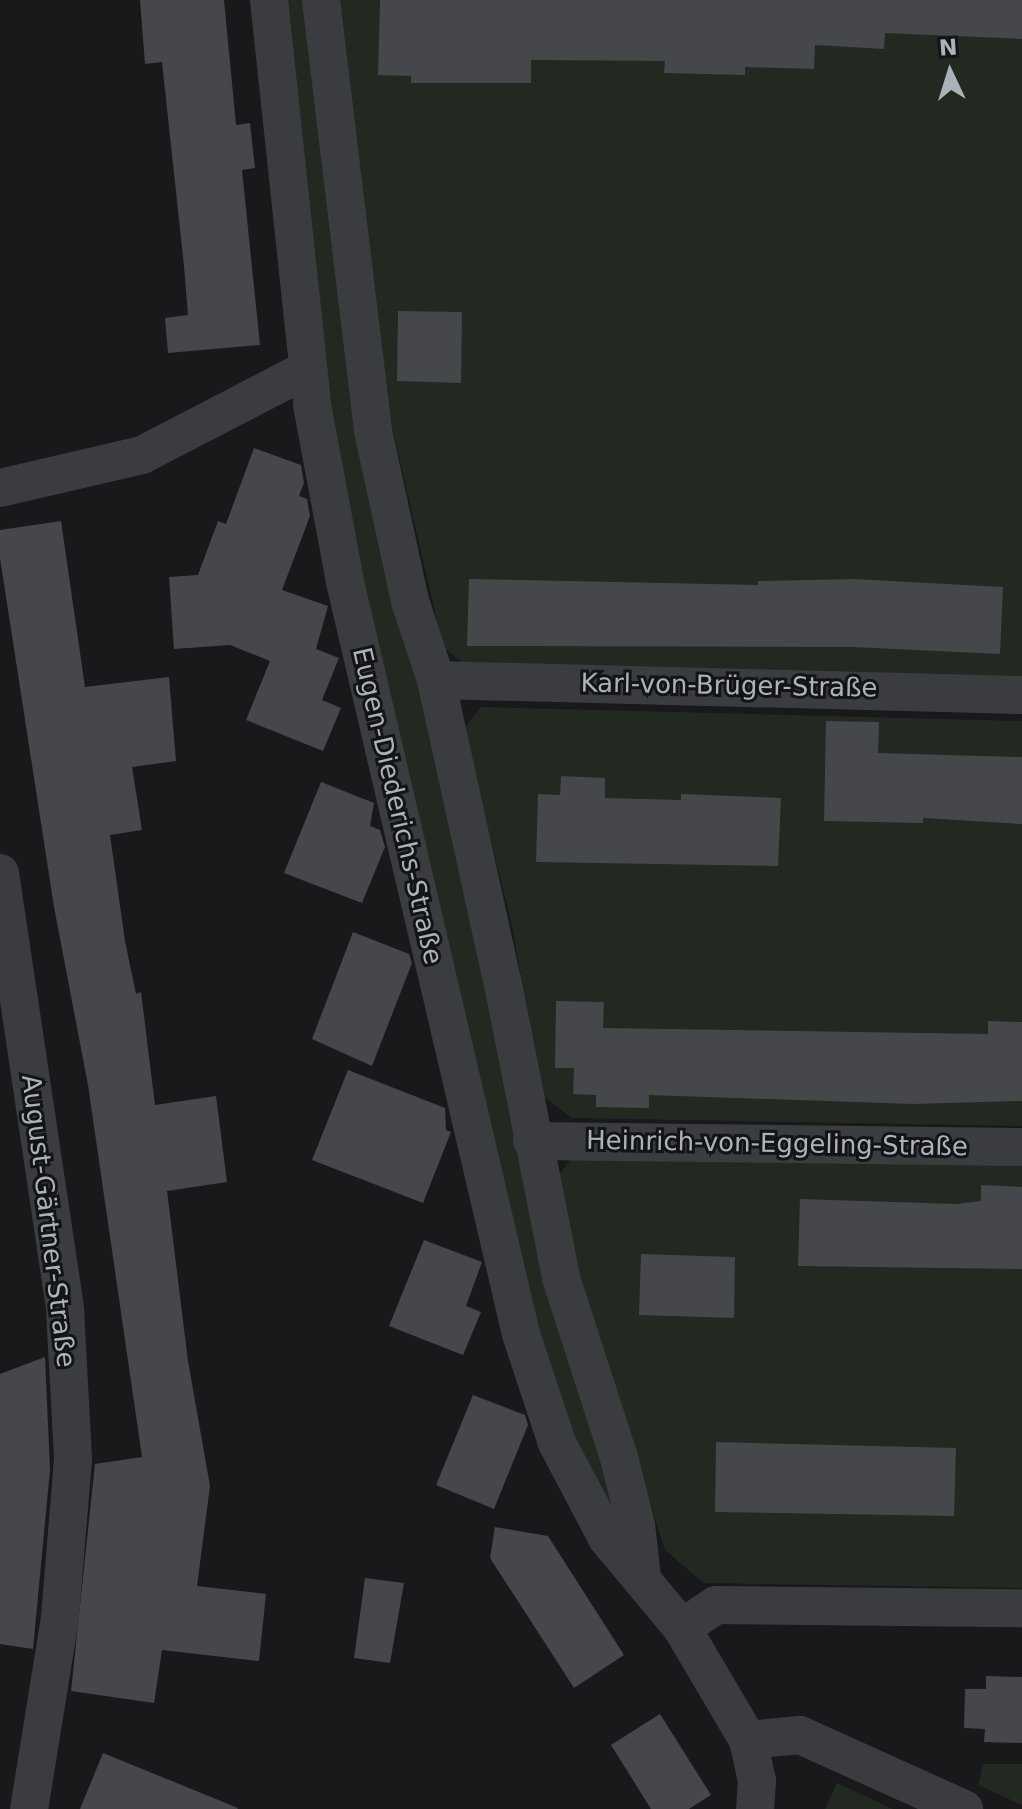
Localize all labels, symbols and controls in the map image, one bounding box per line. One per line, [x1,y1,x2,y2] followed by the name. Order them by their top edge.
[910,32,990,112] north arrow
[938,34,958,61] text: N
[345,644,449,968] street label: Eugen-Diederichs-Straße
[580,668,878,704] street label: Karl-von-Brüger-Straße
[15,1073,81,1369] street label: August-Gärtner-Straße
[586,1125,968,1163] street label: Heinrich-von-Eggeling-Straße

